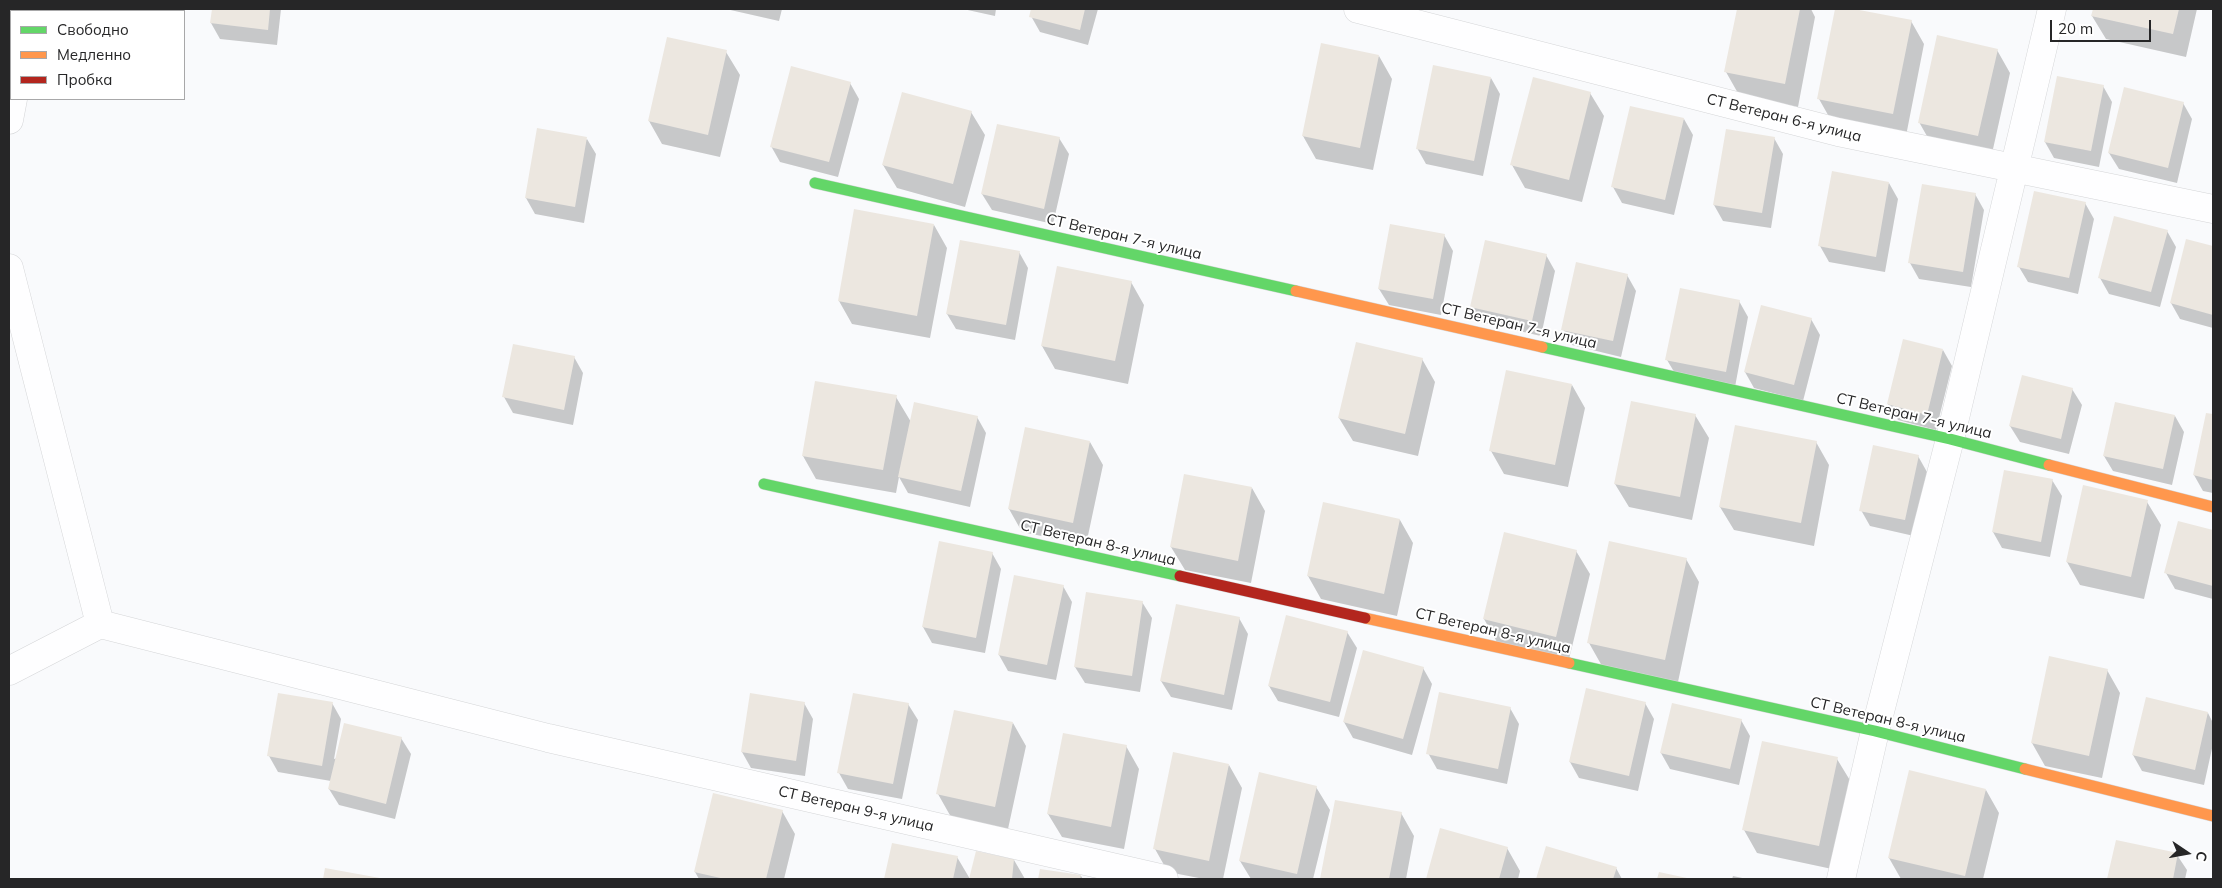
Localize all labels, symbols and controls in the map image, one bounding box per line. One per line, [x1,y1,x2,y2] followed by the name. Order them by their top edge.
[10,10,185,100] legend
[2052,10,2153,42] scale bar
[2058,19,2093,38] text: 20 m
[57,20,129,39] text: Свободно
[57,45,131,64] text: Медленно
[57,70,112,89] text: Пробка
[1705,90,1863,146] street label: СТ Ветеран 6-я улица
[1044,210,1204,264] street label: СТ Ветеран 7-я улица
[1439,299,1599,353] street label: СТ Ветеран 7-я улица
[1834,389,1994,443] street label: СТ Ветеран 7-я улица
[1018,516,1178,570] street label: СТ Ветеран 8-я улица
[1413,604,1573,658] street label: СТ Ветеран 8-я улица
[1808,693,1968,747] street label: СТ Ветеран 8-я улица
[776,782,936,836] street label: СТ Ветеран 9-я улица
[2162,828,2212,878] north arrow
[2192,850,2211,863] text: С

